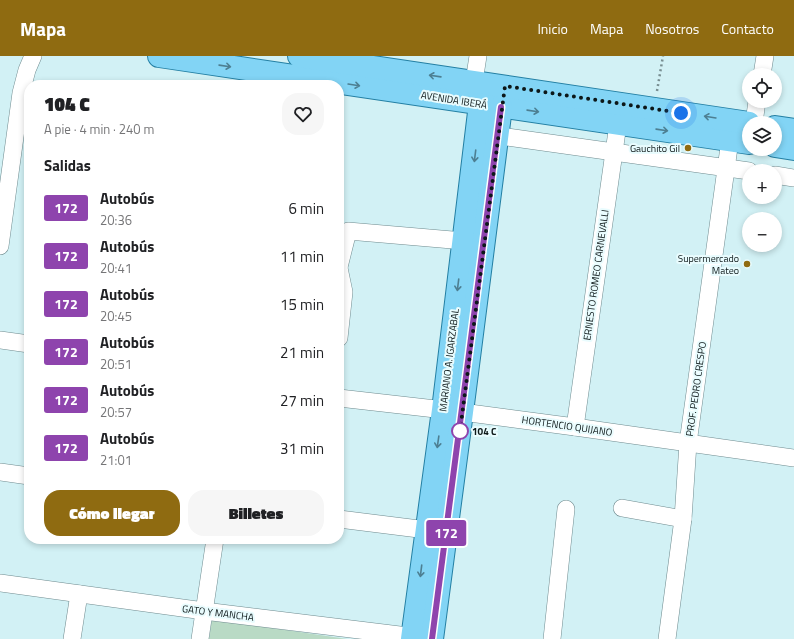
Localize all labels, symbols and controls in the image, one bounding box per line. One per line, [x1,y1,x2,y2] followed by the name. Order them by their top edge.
[20,14,66,43] text: Mapa
[537,18,568,39] text: Inicio
[590,18,623,39] text: Mapa
[645,18,699,39] text: Nosotros
[721,18,774,39] text: Contacto
[218,62,231,70] one-way arrow
[742,68,782,252] map controls
[742,68,782,108] button: locate
[429,72,442,80] one-way arrow
[347,81,360,89] one-way arrow
[420,87,488,113] street label: AVENIDA IBERÁ
[44,89,90,118] text: 104 C
[282,93,324,135] button: heart
[671,103,691,123] your location
[526,107,539,115] one-way arrow
[704,113,717,121] one-way arrow
[742,116,782,156] button: layers
[44,119,154,139] text: A pie · 4 min · 240 m
[655,126,668,134] one-way arrow
[630,141,680,156] place label: Gauchito Gil
[683,143,693,153] marker: Gauchito Gil
[471,149,478,162] one-way arrow
[44,154,91,177] text: Salidas
[742,164,782,204] button: +
[100,187,154,210] text: Autobús
[54,197,78,218] text: 172
[288,197,324,220] text: 6 min
[579,209,613,341] street label: ERNESTO ROMEO CARNEVALLI
[100,210,132,230] text: 20:36
[742,212,782,252] button: −
[100,235,154,258] text: Autobús
[54,245,78,266] text: 172
[280,245,324,268] text: 11 min
[678,251,739,278] place label: Supermercado Mateo
[100,258,132,278] text: 20:41
[742,259,752,269] marker: Supermercado Mateo
[455,278,462,291] one-way arrow
[100,283,154,306] text: Autobús
[54,293,78,314] text: 172
[280,293,324,316] text: 15 min
[100,306,132,326] text: 20:45
[435,307,463,412] street label: MARIANO A. IGARZABAL
[100,331,154,354] text: Autobús
[682,340,710,437] street label: PROF. PEDRO CRESPO
[54,341,78,362] text: 172
[280,341,324,364] text: 21 min
[100,354,132,374] text: 20:51
[100,379,154,402] text: Autobús
[54,389,78,410] text: 172
[280,389,324,412] text: 27 min
[100,402,132,422] text: 20:57
[521,412,614,440] street label: HORTENCIO QUIJANO
[451,422,469,440] marker: 104 C
[472,424,497,439] place label: 104 C
[100,427,154,450] text: Autobús
[434,435,442,448] one-way arrow
[54,437,78,458] text: 172
[280,437,324,460] text: 31 min
[100,450,132,470] text: 21:01
[44,490,180,536] button: Cómo llegar
[188,490,324,536] button: Billetes
[423,520,469,546] line badge: 172
[434,522,458,543] text: 172
[417,564,425,577] one-way arrow
[181,601,255,625] street label: GATO Y MANCHA

